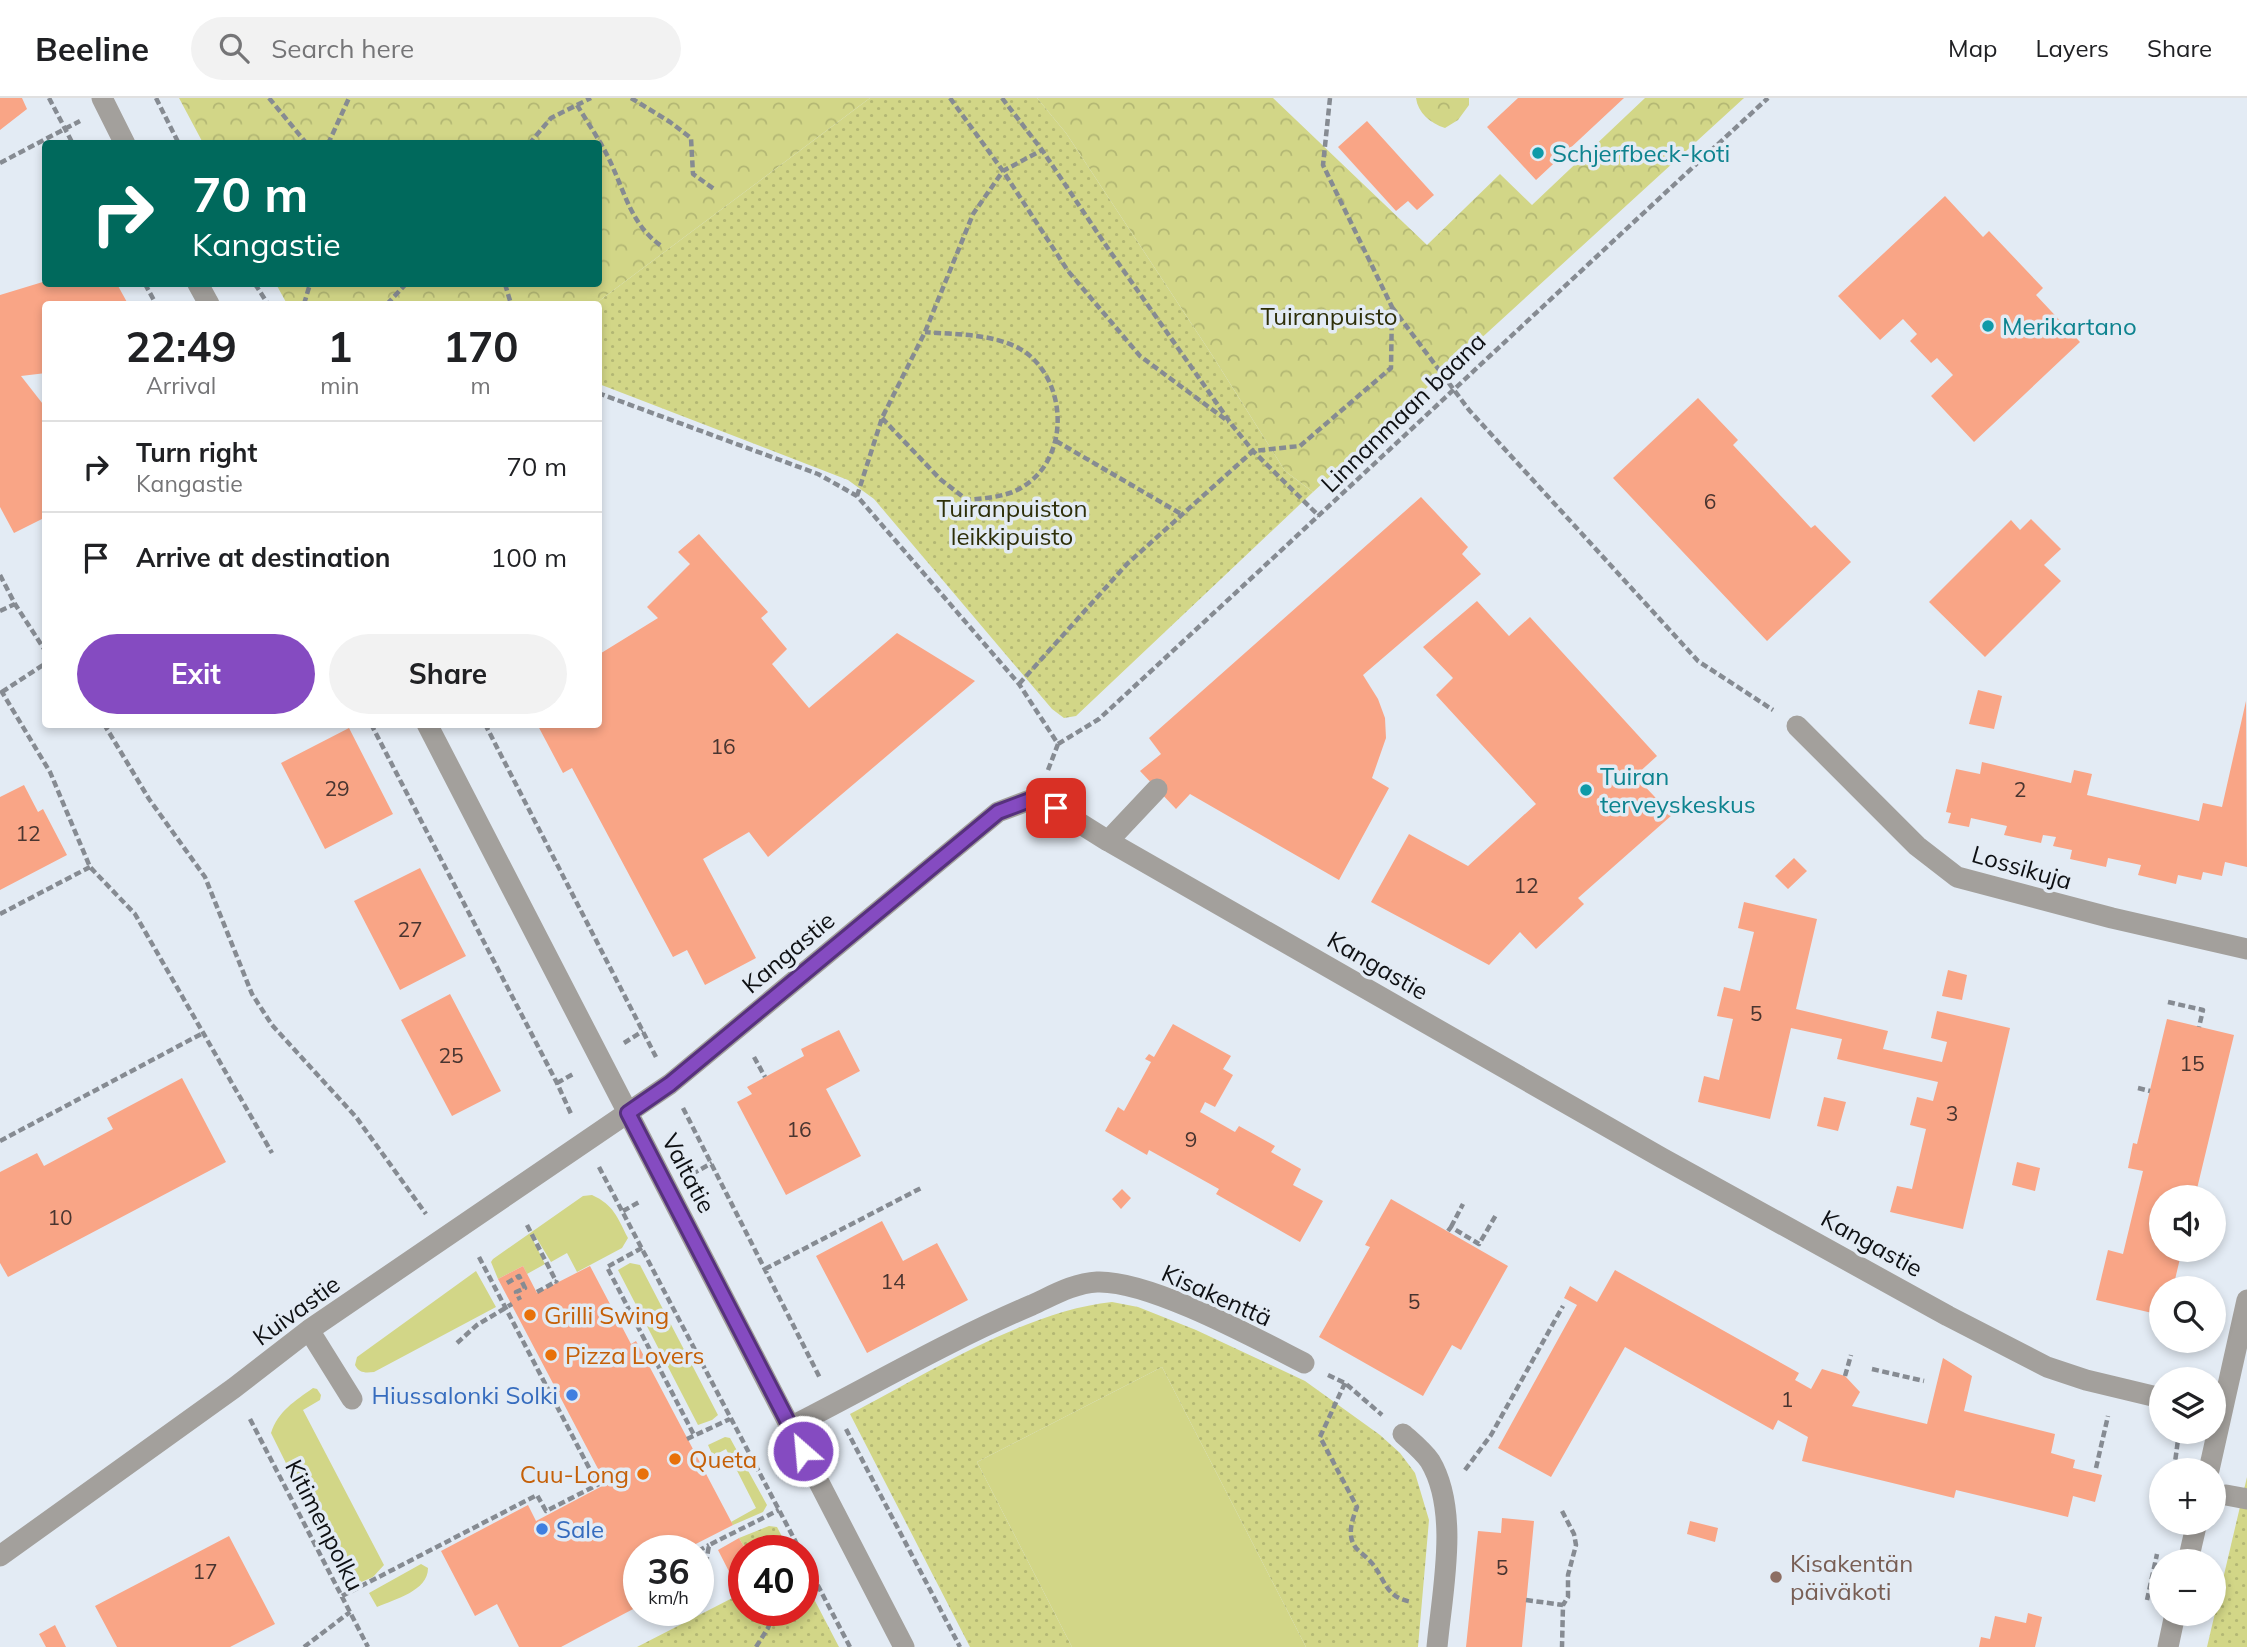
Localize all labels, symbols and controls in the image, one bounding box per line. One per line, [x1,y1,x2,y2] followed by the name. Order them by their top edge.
[191,17,681,80] search box
[35,28,149,69] text: Beeline
[215,29,253,67] icon: search
[271,32,414,65] text: Search here
[1948,33,1997,63] text: Map
[2035,33,2109,63] text: Layers
[2147,33,2212,63] text: Share
[1552,138,1730,168] place label: Schjerfbeck-koti
[1530,145,1546,161] marker: Schjerfbeck-koti
[192,163,308,224] text: 70 m
[77,168,168,259] icon: right
[192,224,341,264] text: Kangastie
[1260,301,1398,331] park label: Tuiranpuisto
[2002,311,2137,341] place label: Merikartano
[1980,318,1996,334] marker: Merikartano
[126,320,237,373] text: 22:49
[327,320,352,373] text: 1
[443,320,518,373] text: 170
[1314,326,1492,498] street label: Linnanmaan baana
[146,371,216,400] text: Arrival
[320,371,359,400] text: min
[471,371,491,400] text: m
[136,436,257,469] text: Turn right
[77,448,115,486] icon: right
[506,450,567,483] text: 70 m
[136,469,243,498] text: Kangastie
[1704,488,1716,514] house number: 6
[936,493,1088,551] park label: Tuiranpuiston leikkipuisto
[77,539,115,577] icon: arrive
[136,541,391,574] text: Arrive at destination
[491,541,567,574] text: 100 m
[77,634,315,714] button: Exit
[329,634,567,714] button: Share
[710,733,736,759] house number: 16
[1600,761,1756,819] place label: Tuiran terveyskeskus
[324,775,350,801] house number: 29
[2014,776,2026,802] house number: 2
[1026,778,1086,838] pin
[1578,782,1594,798] marker: Tuiran terveyskeskus
[1037,789,1075,827] icon: arrive
[15,820,41,846] house number: 12
[1969,838,2075,896] street label: Lossikuja
[1513,872,1539,898] house number: 12
[736,905,840,999] street label: Kangastie
[397,916,423,942] house number: 27
[1322,924,1434,1006] street label: Kangastie
[1750,1000,1762,1026] house number: 5
[438,1042,464,1068] house number: 25
[2179,1050,2205,1076] house number: 15
[1946,1100,1958,1126] house number: 3
[786,1116,812,1142] house number: 16
[1185,1126,1197,1152] house number: 9
[656,1128,722,1218] street label: Valtatie
[2149,1185,2226,1626] map controls
[2149,1185,2226,1262] button: sound
[1816,1203,1928,1283] street label: Kangastie
[47,1204,73,1230] house number: 10
[1157,1257,1277,1333] street label: Kisakenttä
[247,1268,345,1352] street label: Kuivastie
[880,1268,906,1294] house number: 14
[2149,1276,2226,1353] button: search
[1408,1288,1420,1314] house number: 5
[544,1300,669,1330] place label: Grilli Swing
[522,1307,538,1323] marker: Grilli Swing
[565,1340,704,1370] place label: Pizza Lovers
[543,1347,559,1363] marker: Pizza Lovers
[2149,1367,2226,1444] button: layers
[372,1380,558,1410] place label: Hiussalonki Solki
[1781,1386,1793,1412] house number: 1
[564,1387,580,1403] marker: Hiussalonki Solki
[766,1414,840,1488] position arrow
[689,1444,757,1474] place label: Queta
[667,1451,683,1467] marker: Queta
[279,1454,371,1596] street label: Kitimenpolku
[2149,1458,2226,1535] button: +
[520,1459,629,1489] place label: Cuu-Long
[635,1466,651,1482] marker: Cuu-Long
[556,1514,604,1544] place label: Sale
[534,1521,550,1537] marker: Sale
[728,1535,819,1626] speed limit sign: 40
[1790,1548,1913,1606] place label: Kisakentän päiväkoti
[647,1549,690,1593] text: 36
[2149,1549,2226,1626] button: −
[1496,1554,1508,1580] house number: 5
[192,1558,218,1584] house number: 17
[1768,1569,1784,1585] marker: Kisakentän päiväkoti
[648,1586,689,1609] text: km/h

